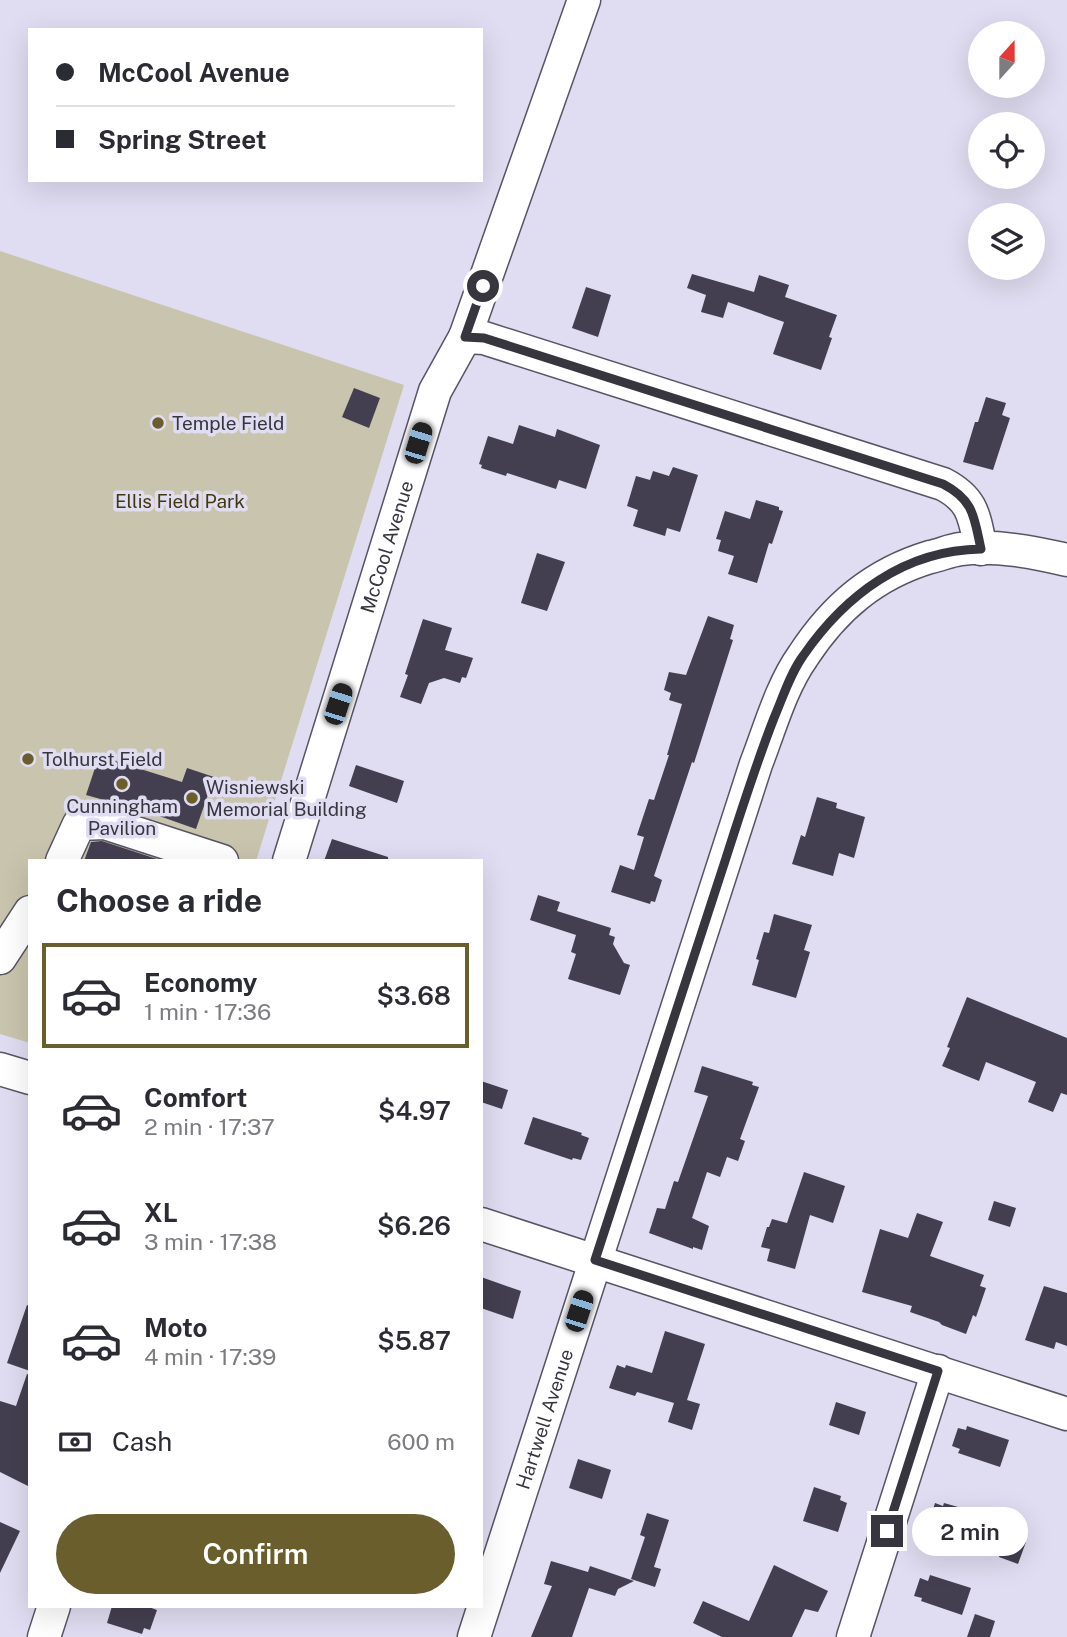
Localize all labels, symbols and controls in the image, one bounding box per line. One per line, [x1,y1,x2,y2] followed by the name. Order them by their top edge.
[968,21,1045,98] north arrow
[968,21,1045,280] map controls
[98,57,290,88] text: McCool Avenue
[968,112,1045,189] button: locate
[98,124,267,155] text: Spring Street
[968,203,1045,280] button: layers
[467,270,499,302] route start
[172,412,284,434] place label: Temple Field
[150,415,166,431] marker: Temple Field
[402,420,435,466] car
[356,478,417,616] street label: McCool Avenue
[115,490,245,512] park label: Ellis Field Park
[322,681,355,727] car
[42,748,163,770] place label: Tolhurst Field
[20,751,36,767] marker: Tolhurst Field
[114,776,130,792] marker: Cunningham Pavilion
[206,776,367,820] place label: Wisniewski Memorial Building
[184,790,200,806] marker: Wisniewski Memorial Building
[66,795,178,839] place label: Cunningham Pavilion
[56,882,262,919] text: Choose a ride
[60,964,123,1027] icon: car
[144,967,257,998] text: Economy
[376,980,451,1011] text: $3.68
[144,998,271,1025] text: 1 min · 17:36
[60,1079,123,1142] icon: car
[144,1082,247,1113] text: Comfort
[378,1095,451,1126] text: $4.97
[144,1113,275,1140] text: 2 min · 17:37
[60,1194,123,1257] icon: car
[144,1197,178,1228] text: XL
[377,1210,451,1241] text: $6.26
[144,1228,277,1255] text: 3 min · 17:38
[563,1288,596,1334] car
[60,1309,123,1372] icon: car
[144,1312,207,1343] text: Moto
[377,1325,451,1356] text: $5.87
[144,1343,276,1370] text: 4 min · 17:39
[511,1346,577,1492] street label: Hartwell Avenue
[56,1423,94,1461] icon: cash
[112,1426,172,1457] text: Cash
[387,1428,455,1455] text: 600 m
[912,1506,1027,1556] callout: 2 min
[56,1514,455,1594] button: Confirm
[871,1515,903,1547] route end
[940,1518,1000,1545] text: 2 min

